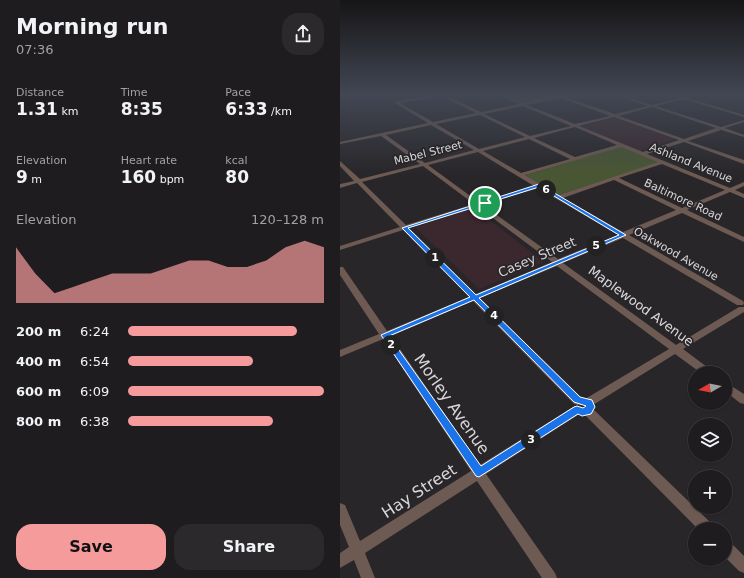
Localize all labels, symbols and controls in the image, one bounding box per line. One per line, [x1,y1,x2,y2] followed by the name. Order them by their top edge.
[282,13,324,55] button: share
[16,14,168,39] text: Morning run
[16,42,53,57] text: 07:36
[16,86,64,99] text: Distance
[121,86,148,99] text: Time
[225,86,251,99] text: Pace
[16,99,58,119] text: 1.31
[121,99,163,119] text: 8:35
[225,99,268,119] text: 6:33
[58,105,79,118] text: km
[268,105,292,118] text: /km
[392,138,464,168] street label: Mabel Street
[648,140,735,186] street label: Ashland Avenue
[16,154,67,167] text: Elevation
[121,154,177,167] text: Heart rate
[225,154,248,167] text: kcal
[16,167,28,187] text: 9
[121,167,156,187] text: 160
[225,167,249,187] text: 80
[28,173,42,186] text: m
[156,173,184,186] text: bpm
[642,176,724,224] street label: Baltimore Road
[536,180,556,200] pin: 6
[542,183,550,196] text: 6
[468,186,502,220] pin
[474,192,496,214] icon: arrive
[16,212,76,227] text: Elevation
[251,212,324,227] text: 120–128 m
[631,224,721,284] street label: Oakwood Avenue
[496,234,578,280] street label: Casey Street
[586,236,606,256] pin: 5
[592,239,600,252] text: 5
[425,248,445,268] pin: 1
[431,251,439,264] text: 1
[586,263,696,349] street label: Maplewood Avenue
[484,306,504,326] pin: 4
[490,309,498,322] text: 4
[16,324,61,339] text: 200 m
[80,324,109,339] text: 6:24
[381,335,401,355] pin: 2
[387,338,395,351] text: 2
[410,350,494,458] street label: Morley Avenue
[16,354,61,369] text: 400 m
[80,354,109,369] text: 6:54
[688,366,732,410] north arrow
[688,366,732,566] map controls
[16,384,61,399] text: 600 m
[80,384,109,399] text: 6:09
[16,414,61,429] text: 800 m
[80,414,109,429] text: 6:38
[688,418,732,462] button: layers
[521,430,541,450] pin: 3
[527,433,535,446] text: 3
[378,460,460,522] street label: Hay Street
[688,470,732,514] button: +
[688,522,732,566] button: −
[16,524,166,570] button: Save
[174,524,324,570] button: Share

